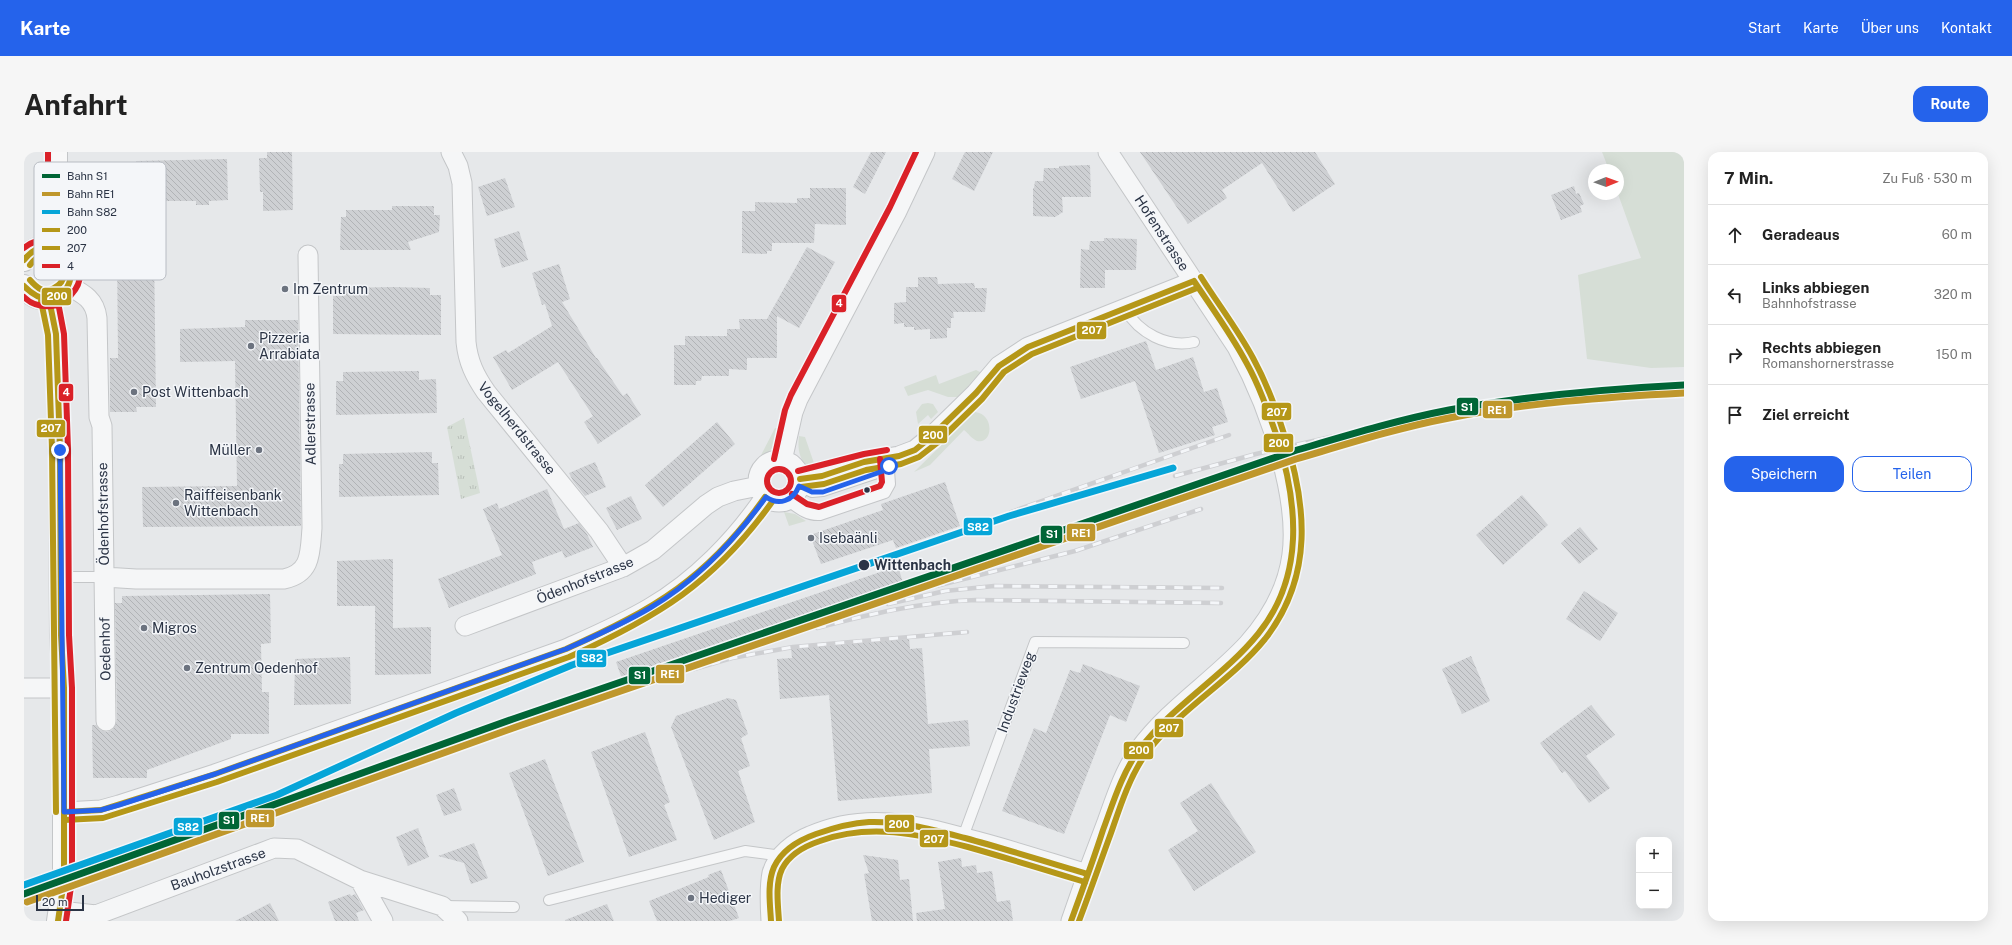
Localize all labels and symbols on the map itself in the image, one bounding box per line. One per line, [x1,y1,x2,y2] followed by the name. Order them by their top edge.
[34,162,166,280] legend
[1588,164,1624,200] north arrow
[67,170,108,182] text: Bahn S1
[67,188,115,200] text: Bahn RE1
[1132,192,1192,274] street label: Hofenstrasse
[67,206,117,218] text: Bahn S82
[67,224,87,236] text: 200
[67,242,87,254] text: 207
[67,260,74,272] text: 4
[293,281,368,297] place label: Im Zentrum
[280,284,290,294] marker: Im Zentrum
[41,287,72,306] line badge: 200
[46,290,68,302] text: 200
[831,294,847,313] line badge: 4
[835,297,843,309] text: 4
[1076,321,1107,340] line badge: 207
[1082,324,1103,336] text: 207
[259,330,320,362] place label: Pizzeria Arrabiata
[246,341,256,351] marker: Pizzeria Arrabiata
[475,379,559,477] street label: Vogelherdstrasse
[301,382,319,466] street label: Adlerstrasse
[58,383,74,402] line badge: 4
[142,384,249,400] place label: Post Wittenbach
[62,386,70,398] text: 4
[129,387,139,397] marker: Post Wittenbach
[1456,397,1479,416] line badge: S1
[1482,400,1513,419] line badge: RE1
[1461,401,1473,413] text: S1
[1261,402,1292,421] line badge: 207
[1487,404,1507,416] text: RE1
[1267,406,1288,418] text: 207
[36,419,66,438] line badge: 207
[41,422,62,434] text: 207
[918,425,948,444] line badge: 200
[922,429,944,441] text: 200
[1263,433,1294,453] line badge: 200
[1268,437,1290,449] text: 200
[51,441,69,459] route end
[209,442,251,458] place label: Müller
[254,445,264,455] marker: Müller
[880,457,898,475] route start
[92,462,112,566] street label: Ödenhofstrasse
[862,485,872,495] unlabelled marker
[184,487,282,519] place label: Raiffeisenbank Wittenbach
[171,498,181,508] marker: Raiffeisenbank Wittenbach
[963,517,993,536] line badge: S82
[967,521,989,533] text: S82
[1066,523,1096,542] line badge: RE1
[1040,525,1063,544] line badge: S1
[1071,527,1091,539] text: RE1
[1046,528,1058,540] text: S1
[819,530,877,546] place label: Isebaänli
[806,533,816,543] marker: Isebaänli
[533,551,636,607] street label: Ödenhofstrasse
[874,557,951,573] place label: Wittenbach
[857,558,871,572] marker: Wittenbach
[96,617,114,681] street label: Oedenhof
[152,620,197,636] place label: Migros
[139,623,149,633] marker: Migros
[576,649,607,668] line badge: S82
[994,649,1038,735] street label: Industrieweg
[581,652,603,664] text: S82
[195,660,318,676] place label: Zentrum Oedenhof
[182,663,192,673] marker: Zentrum Oedenhof
[655,664,685,684] line badge: RE1
[628,666,651,685] line badge: S1
[660,668,680,680] text: RE1
[634,669,646,681] text: S1
[1154,718,1184,738] line badge: 207
[1159,722,1180,734] text: 207
[1123,741,1154,760] line badge: 200
[1128,744,1150,756] text: 200
[245,809,275,828] line badge: RE1
[218,811,240,830] line badge: S1
[250,812,270,824] text: RE1
[223,814,235,826] text: S1
[884,814,915,833] line badge: 200
[173,817,203,836] line badge: S82
[888,818,910,830] text: 200
[177,821,199,833] text: S82
[919,829,949,848] line badge: 207
[924,833,945,845] text: 207
[168,844,268,894] street label: Bauholzstrasse
[699,890,751,906] place label: Hediger
[36,893,84,912] scale bar
[686,893,696,903] marker: Hediger

